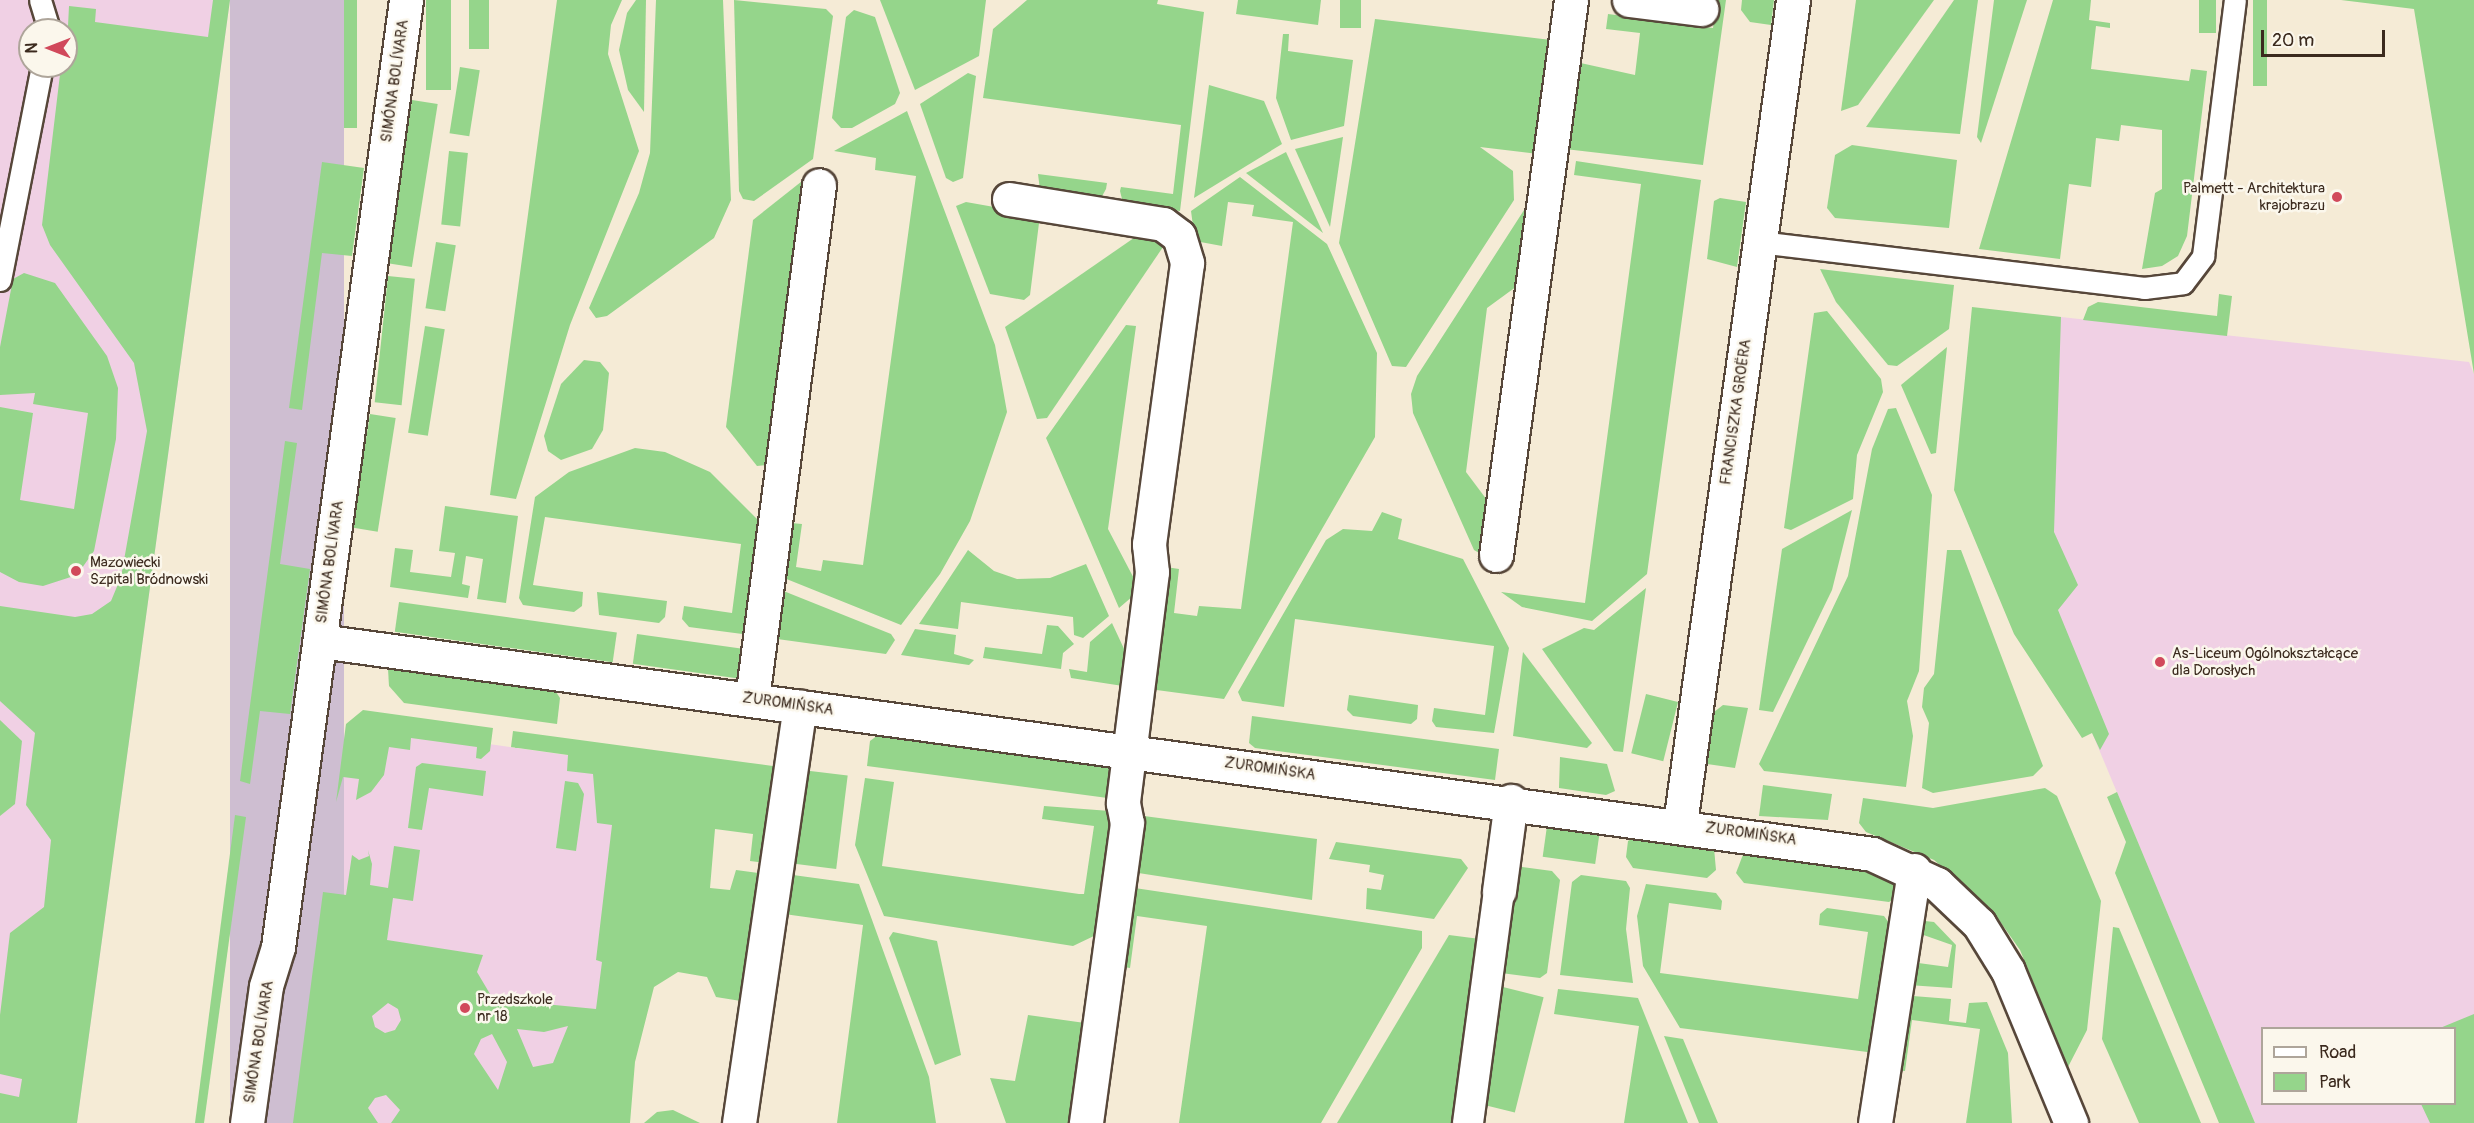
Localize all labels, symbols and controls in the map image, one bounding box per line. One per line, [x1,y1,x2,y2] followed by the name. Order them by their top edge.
[18,18,78,78] north arrow
[377,18,413,144] street label: SIMÓNA BOLÍVARA
[2264,18,2388,56] scale bar
[2272,29,2314,52] text: 20 m
[22,43,42,53] text: N
[2183,179,2325,214] place label: Palmett - Architektura krajobrazu
[2330,190,2344,204] marker: Palmett - Architektura krajobrazu
[1717,338,1755,486] street label: FRANCISZKA GROËRA
[312,499,348,625] street label: SIMÓNA BOLÍVARA
[90,553,208,588] place label: Mazowiecki Szpital Bródnowski
[67,562,85,580] marker: Mazowiecki Szpital Bródnowski
[2172,644,2358,679] place label: As-Liceum Ogólnokształcące dla Dorosłych
[2153,655,2167,669] marker: As-Liceum Ogólnokształcące dla Dorosłych
[741,689,835,719] street label: ŻUROMIŃSKA
[1223,754,1317,784] street label: ŻUROMIŃSKA
[1704,819,1798,849] street label: ŻUROMIŃSKA
[240,979,278,1105] street label: SIMÓNA BOLÍVARA
[477,990,553,1025] place label: Przedszkole nr 18
[458,1001,472,1015] marker: Przedszkole nr 18
[2261,1027,2456,1105] legend
[2319,1041,2356,1064] text: Road
[2319,1071,2351,1094] text: Park

